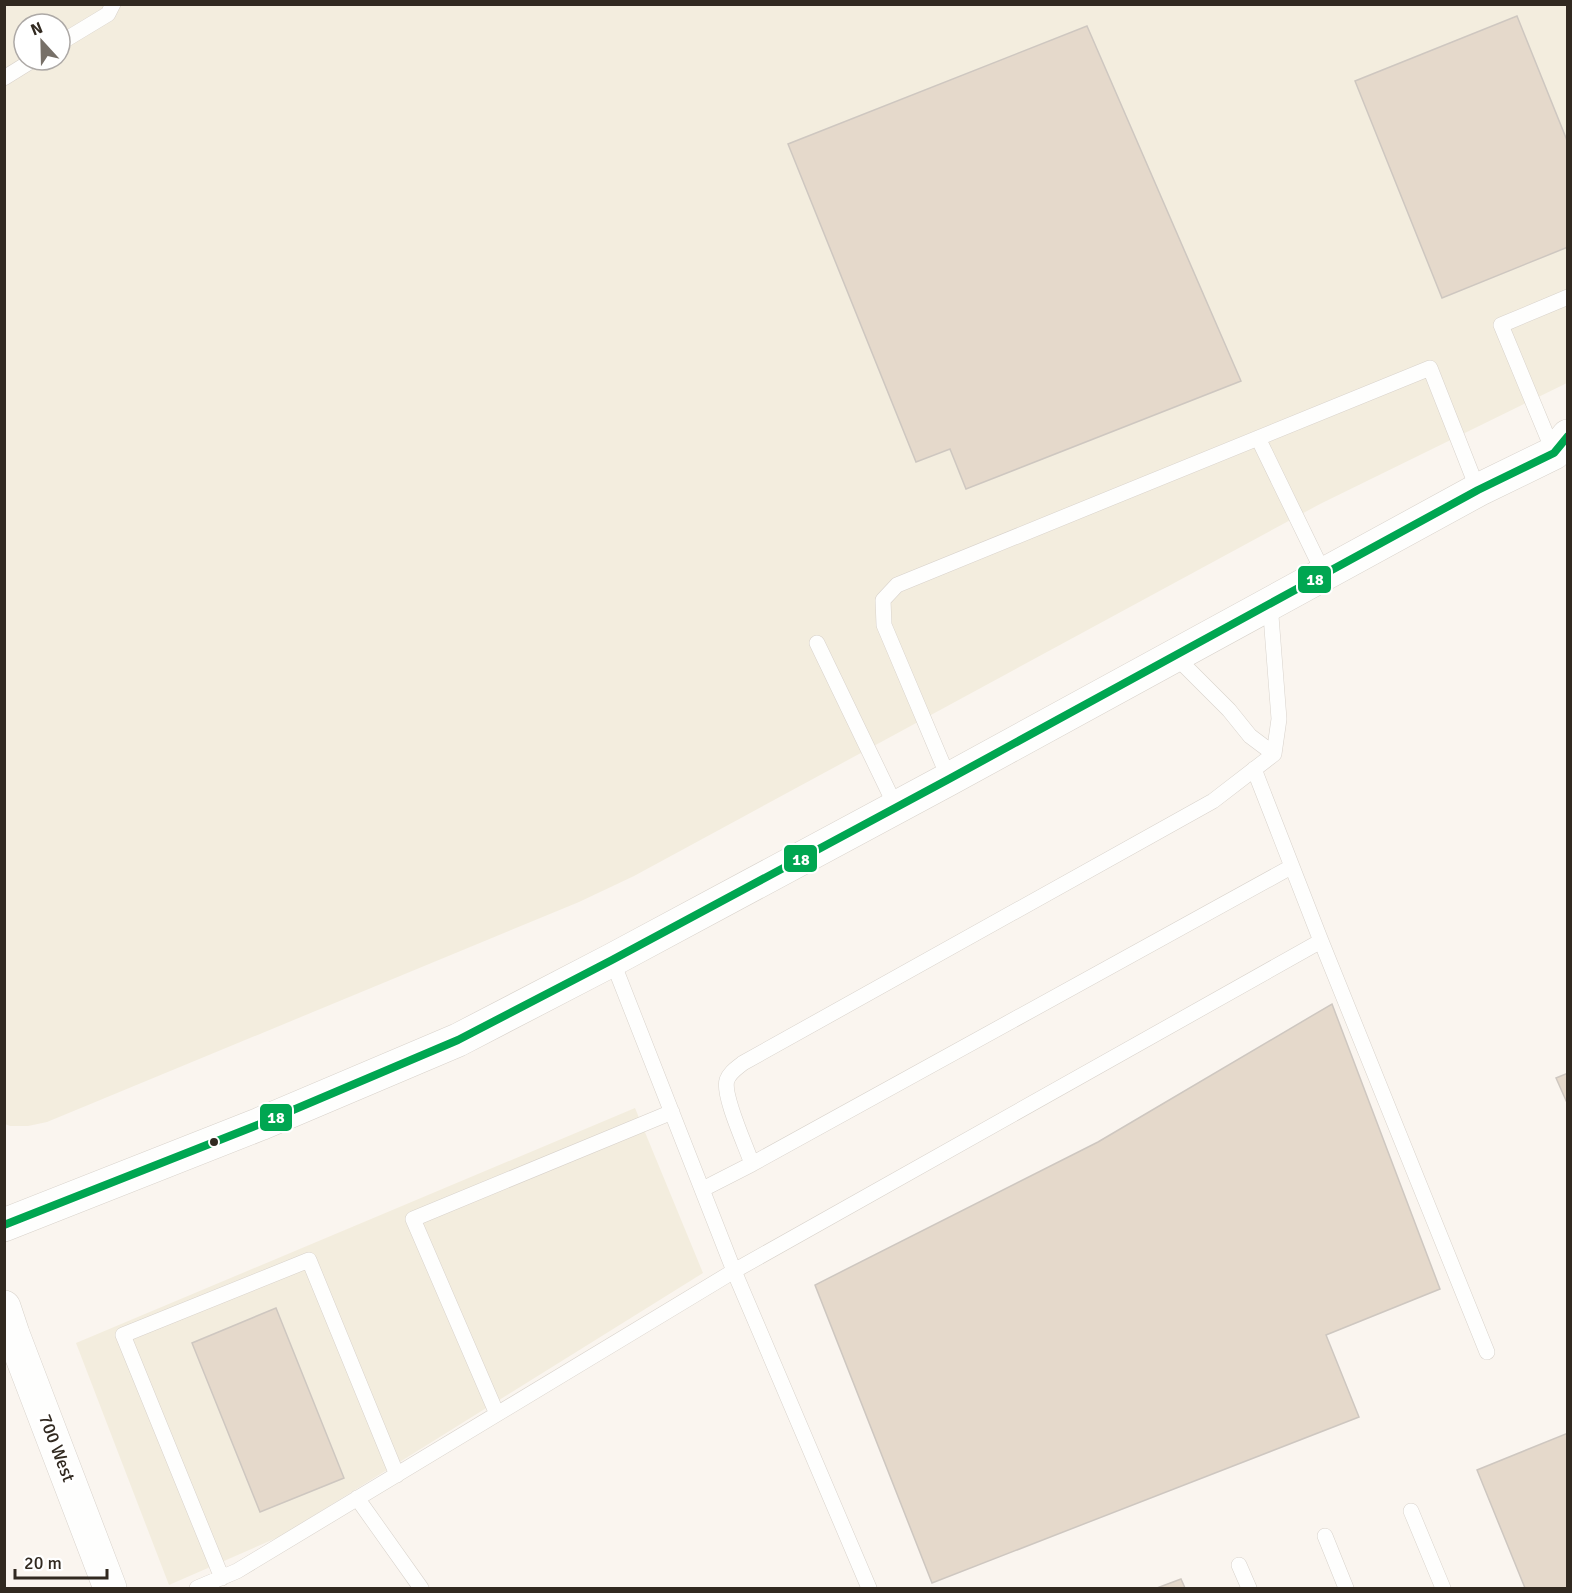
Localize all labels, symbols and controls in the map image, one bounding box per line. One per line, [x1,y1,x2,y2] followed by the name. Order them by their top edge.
[12,12,72,72] north arrow
[28,18,46,40] text: N
[1297,565,1332,594] line badge: 18
[1306,570,1324,590] text: 18
[783,844,818,873] line badge: 18
[792,850,810,870] text: 18
[259,1103,293,1132] line badge: 18
[267,1108,285,1128] text: 18
[208,1136,220,1148] unlabelled marker
[34,1411,80,1485] street label: 700 West
[15,1542,106,1580] scale bar
[24,1552,62,1574] text: 20 m

